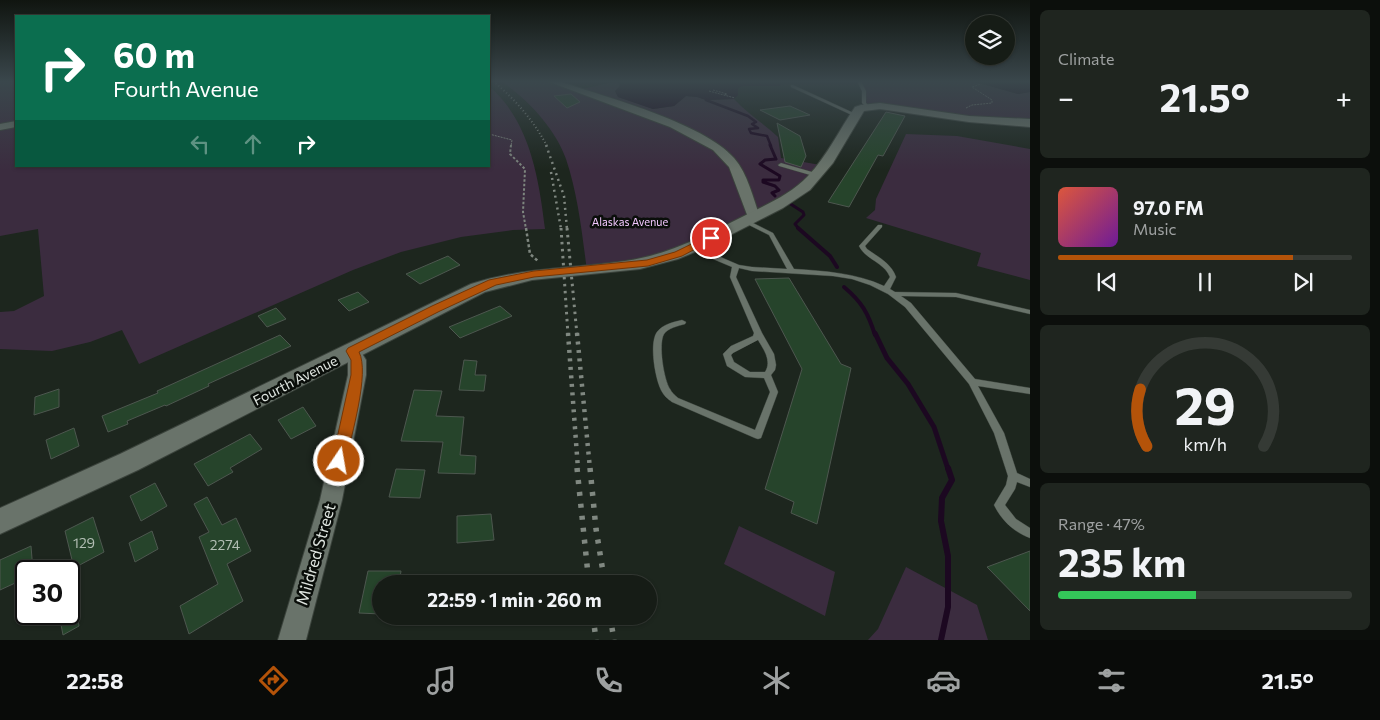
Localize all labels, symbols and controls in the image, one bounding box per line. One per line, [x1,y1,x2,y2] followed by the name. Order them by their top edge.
[965,15,1015,65] map controls
[965,15,1015,65] button: layers
[113,32,195,75] text: 60 m
[30,35,95,100] icon: right
[1058,49,1114,68] text: Climate
[1160,73,1250,120] text: 21.5°
[113,75,259,102] text: Fourth Avenue
[1058,80,1074,114] text: −
[1336,80,1352,114] text: +
[186,130,214,158] icon: left
[239,130,267,158] icon: ahead
[292,130,320,158] icon: right
[1133,196,1204,219] text: 97.0 FM
[592,215,669,228] park label: Alaskas Avenue
[690,217,732,259] pin
[1133,219,1177,238] text: Music
[697,224,725,252] icon: arrive
[1093,268,1121,296] icon: previous
[1191,268,1219,296] icon: pause
[1289,268,1317,296] icon: next
[250,351,340,409] street label: Fourth Avenue
[1174,372,1236,436] text: 29
[1183,433,1227,455] text: km/h
[312,434,364,486] position arrow
[291,501,339,607] street label: Mildred Street
[1058,514,1145,533] text: Range · 47%
[73,534,95,551] house number: 129
[210,536,241,553] house number: 2274
[1058,538,1186,585] text: 235 km
[15,560,80,625] speed limit sign: 30
[427,588,602,611] text: 22:59 · 1 min · 260 m
[256,663,291,698] icon: directions
[424,663,459,698] icon: music
[591,663,626,698] icon: phone
[759,663,794,698] icon: climate
[926,663,961,698] icon: car
[1094,663,1129,698] icon: filters
[66,667,124,694] text: 22:58
[1261,667,1314,694] text: 21.5°

